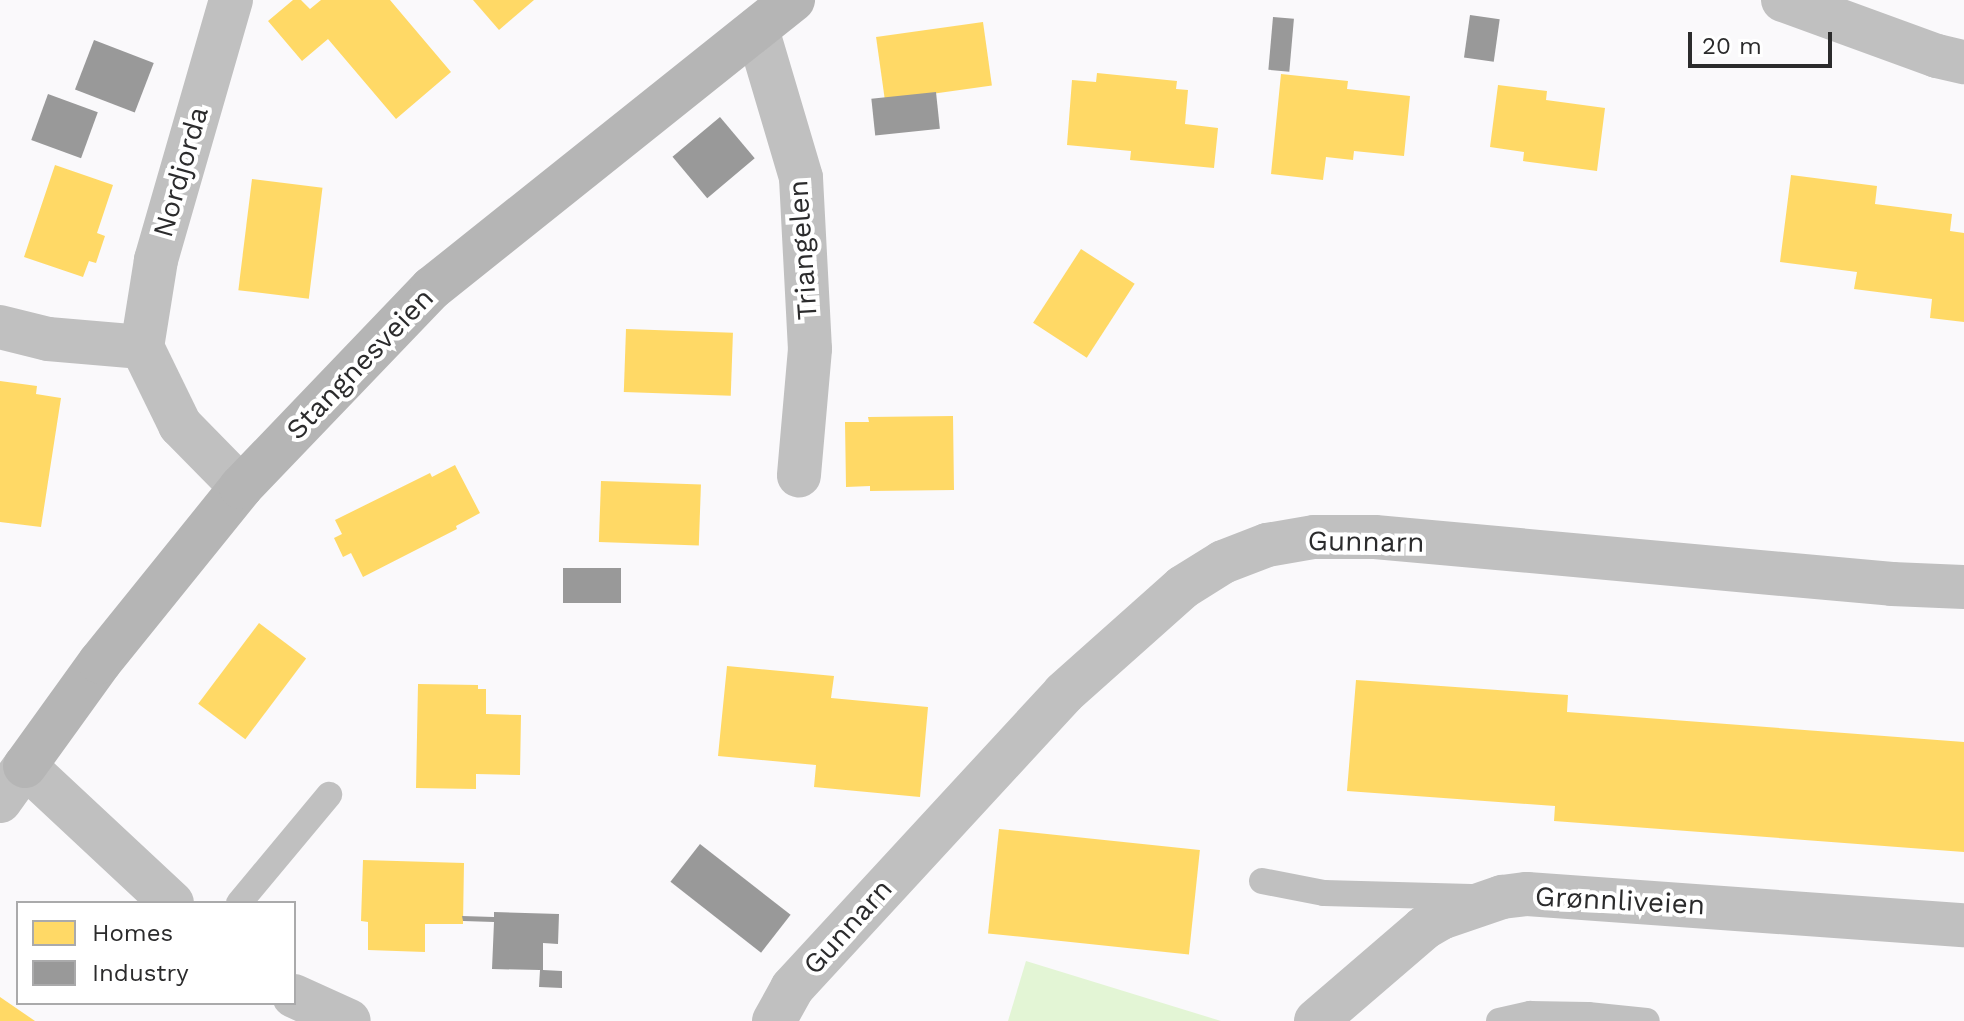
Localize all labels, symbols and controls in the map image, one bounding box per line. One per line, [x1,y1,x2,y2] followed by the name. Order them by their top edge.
[1692,16,1836,66] scale bar
[1702,32,1762,60] text: 20 m
[146,103,216,241] street label: Nordjorda
[781,179,825,321] street label: Triangelen
[279,281,441,447] street label: Stangnesveien
[1307,524,1425,560] street label: Gunnarn
[796,872,900,982] street label: Gunnarn
[1534,880,1706,922] street label: Grønnliveien
[16,901,296,1005] legend
[92,919,173,947] text: Homes
[92,959,189,987] text: Industry

